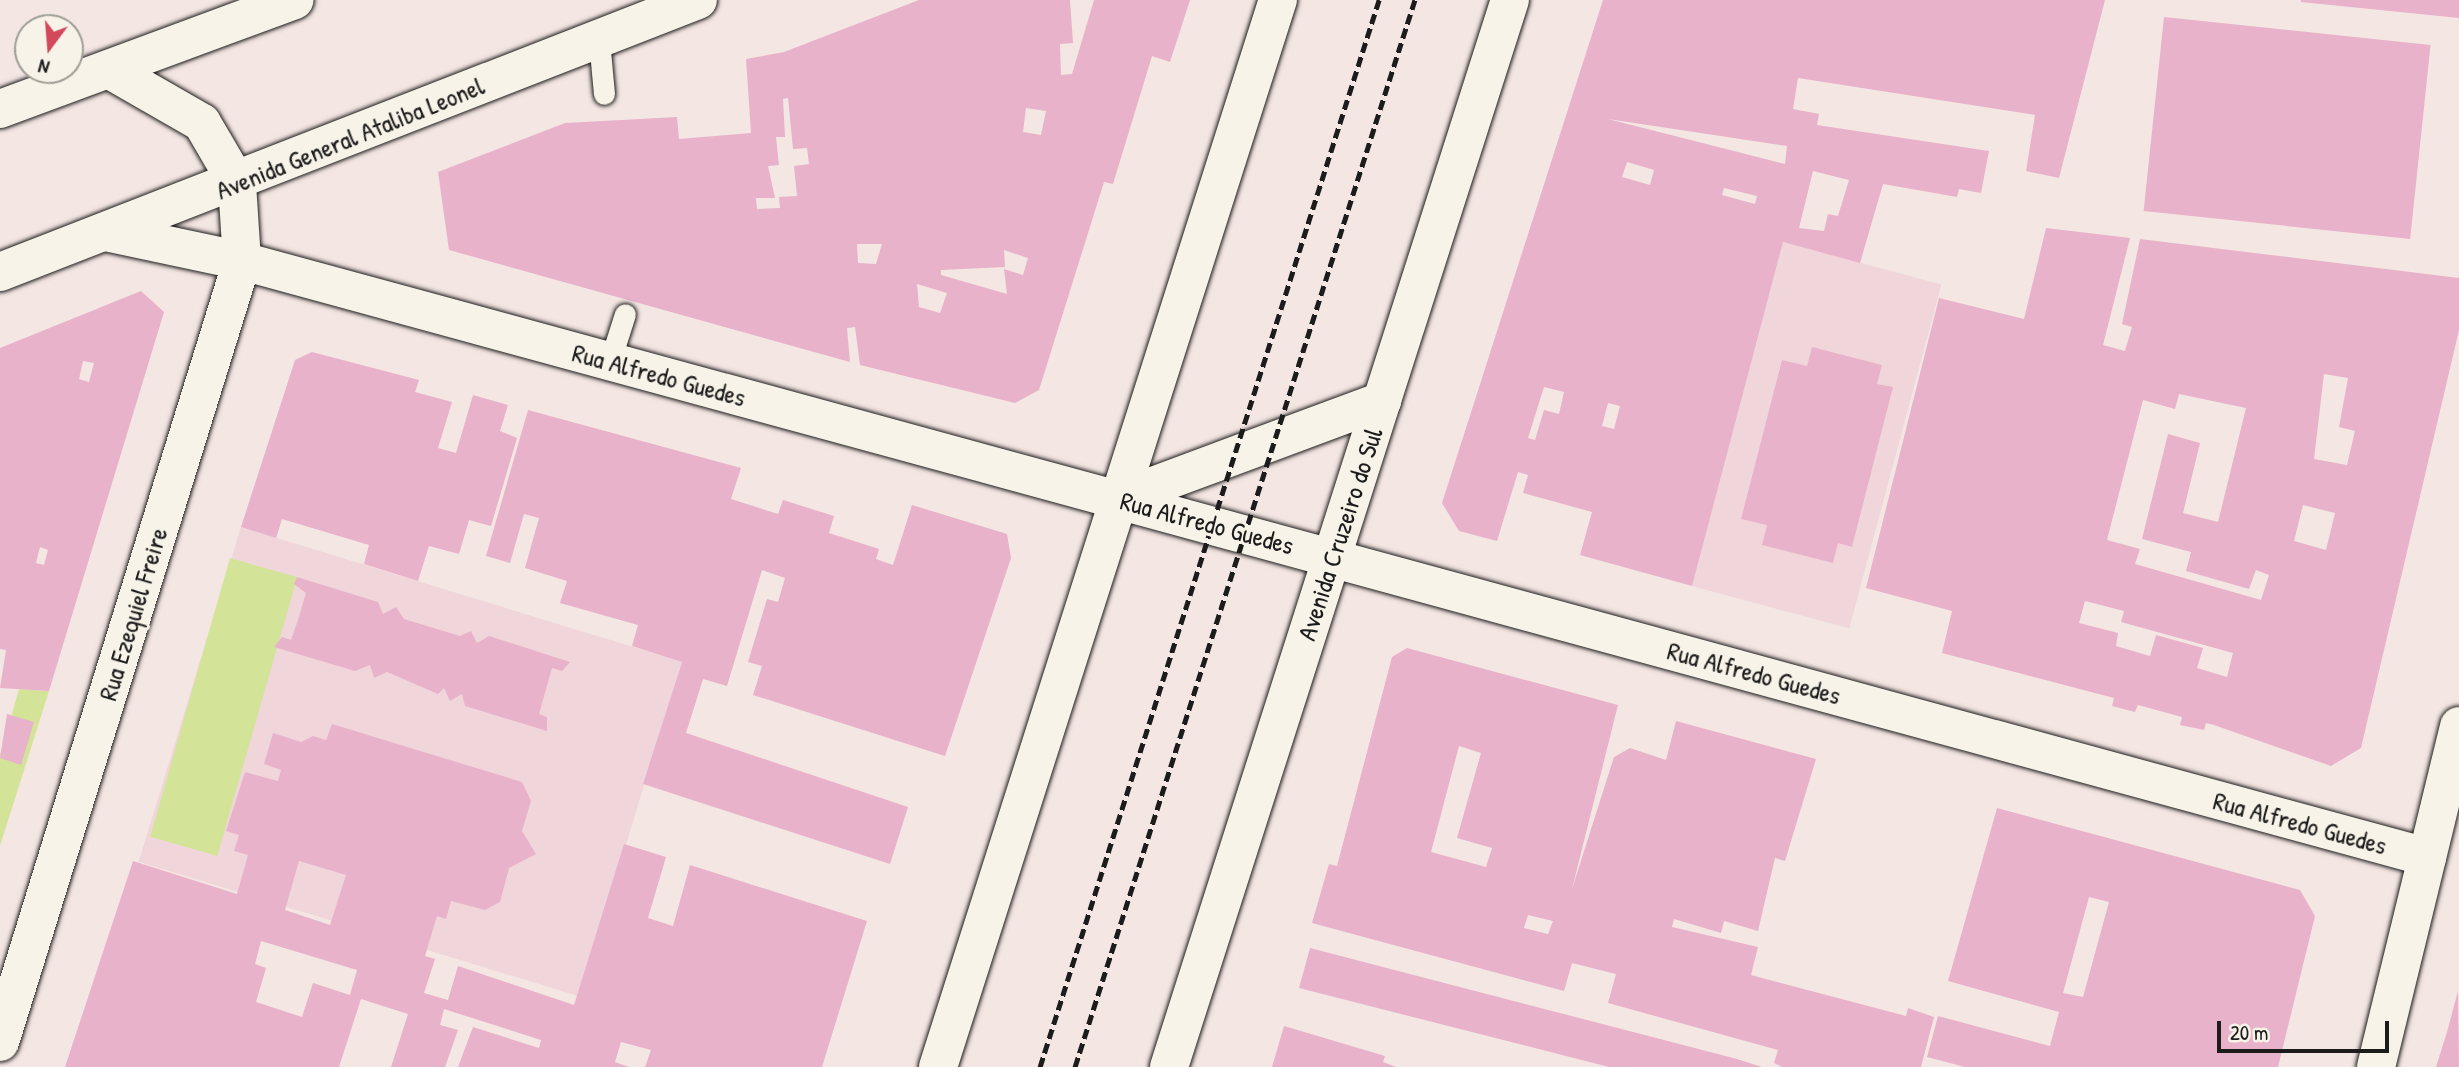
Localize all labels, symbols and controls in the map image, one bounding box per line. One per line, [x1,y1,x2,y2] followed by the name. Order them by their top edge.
[14,14,84,84] north arrow
[35,53,52,81] text: N
[211,70,489,206] street label: Avenida General Ataliba Leonel
[569,337,749,413] street label: Rua Alfredo Guedes
[1291,424,1389,644] street label: Avenida Cruzeiro do Sul
[1117,485,1297,561] street label: Rua Alfredo Guedes
[92,524,174,704] street label: Rua Ezequiel Freire
[1664,635,1844,711] street label: Rua Alfredo Guedes
[2210,785,2390,861] street label: Rua Alfredo Guedes
[2221,1007,2392,1052] scale bar
[2230,1018,2268,1047] text: 20 m

